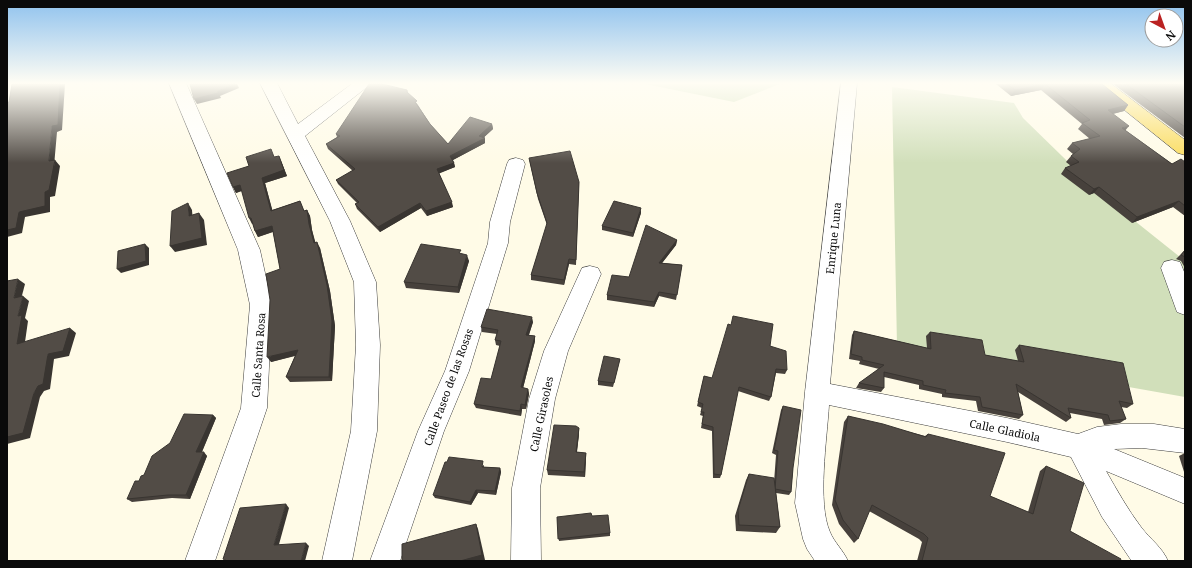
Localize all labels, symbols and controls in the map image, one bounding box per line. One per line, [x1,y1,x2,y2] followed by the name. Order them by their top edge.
[1144,8,1184,48] north arrow
[1162,27,1179,45] text: N
[822,201,844,275] street label: Enrique Luna
[248,312,268,398] street label: Calle Santa Rosa
[420,326,476,448] street label: Calle Paseo de las Rosas
[526,375,556,453] street label: Calle Girasoles
[968,415,1042,445] street label: Calle Gladiola

